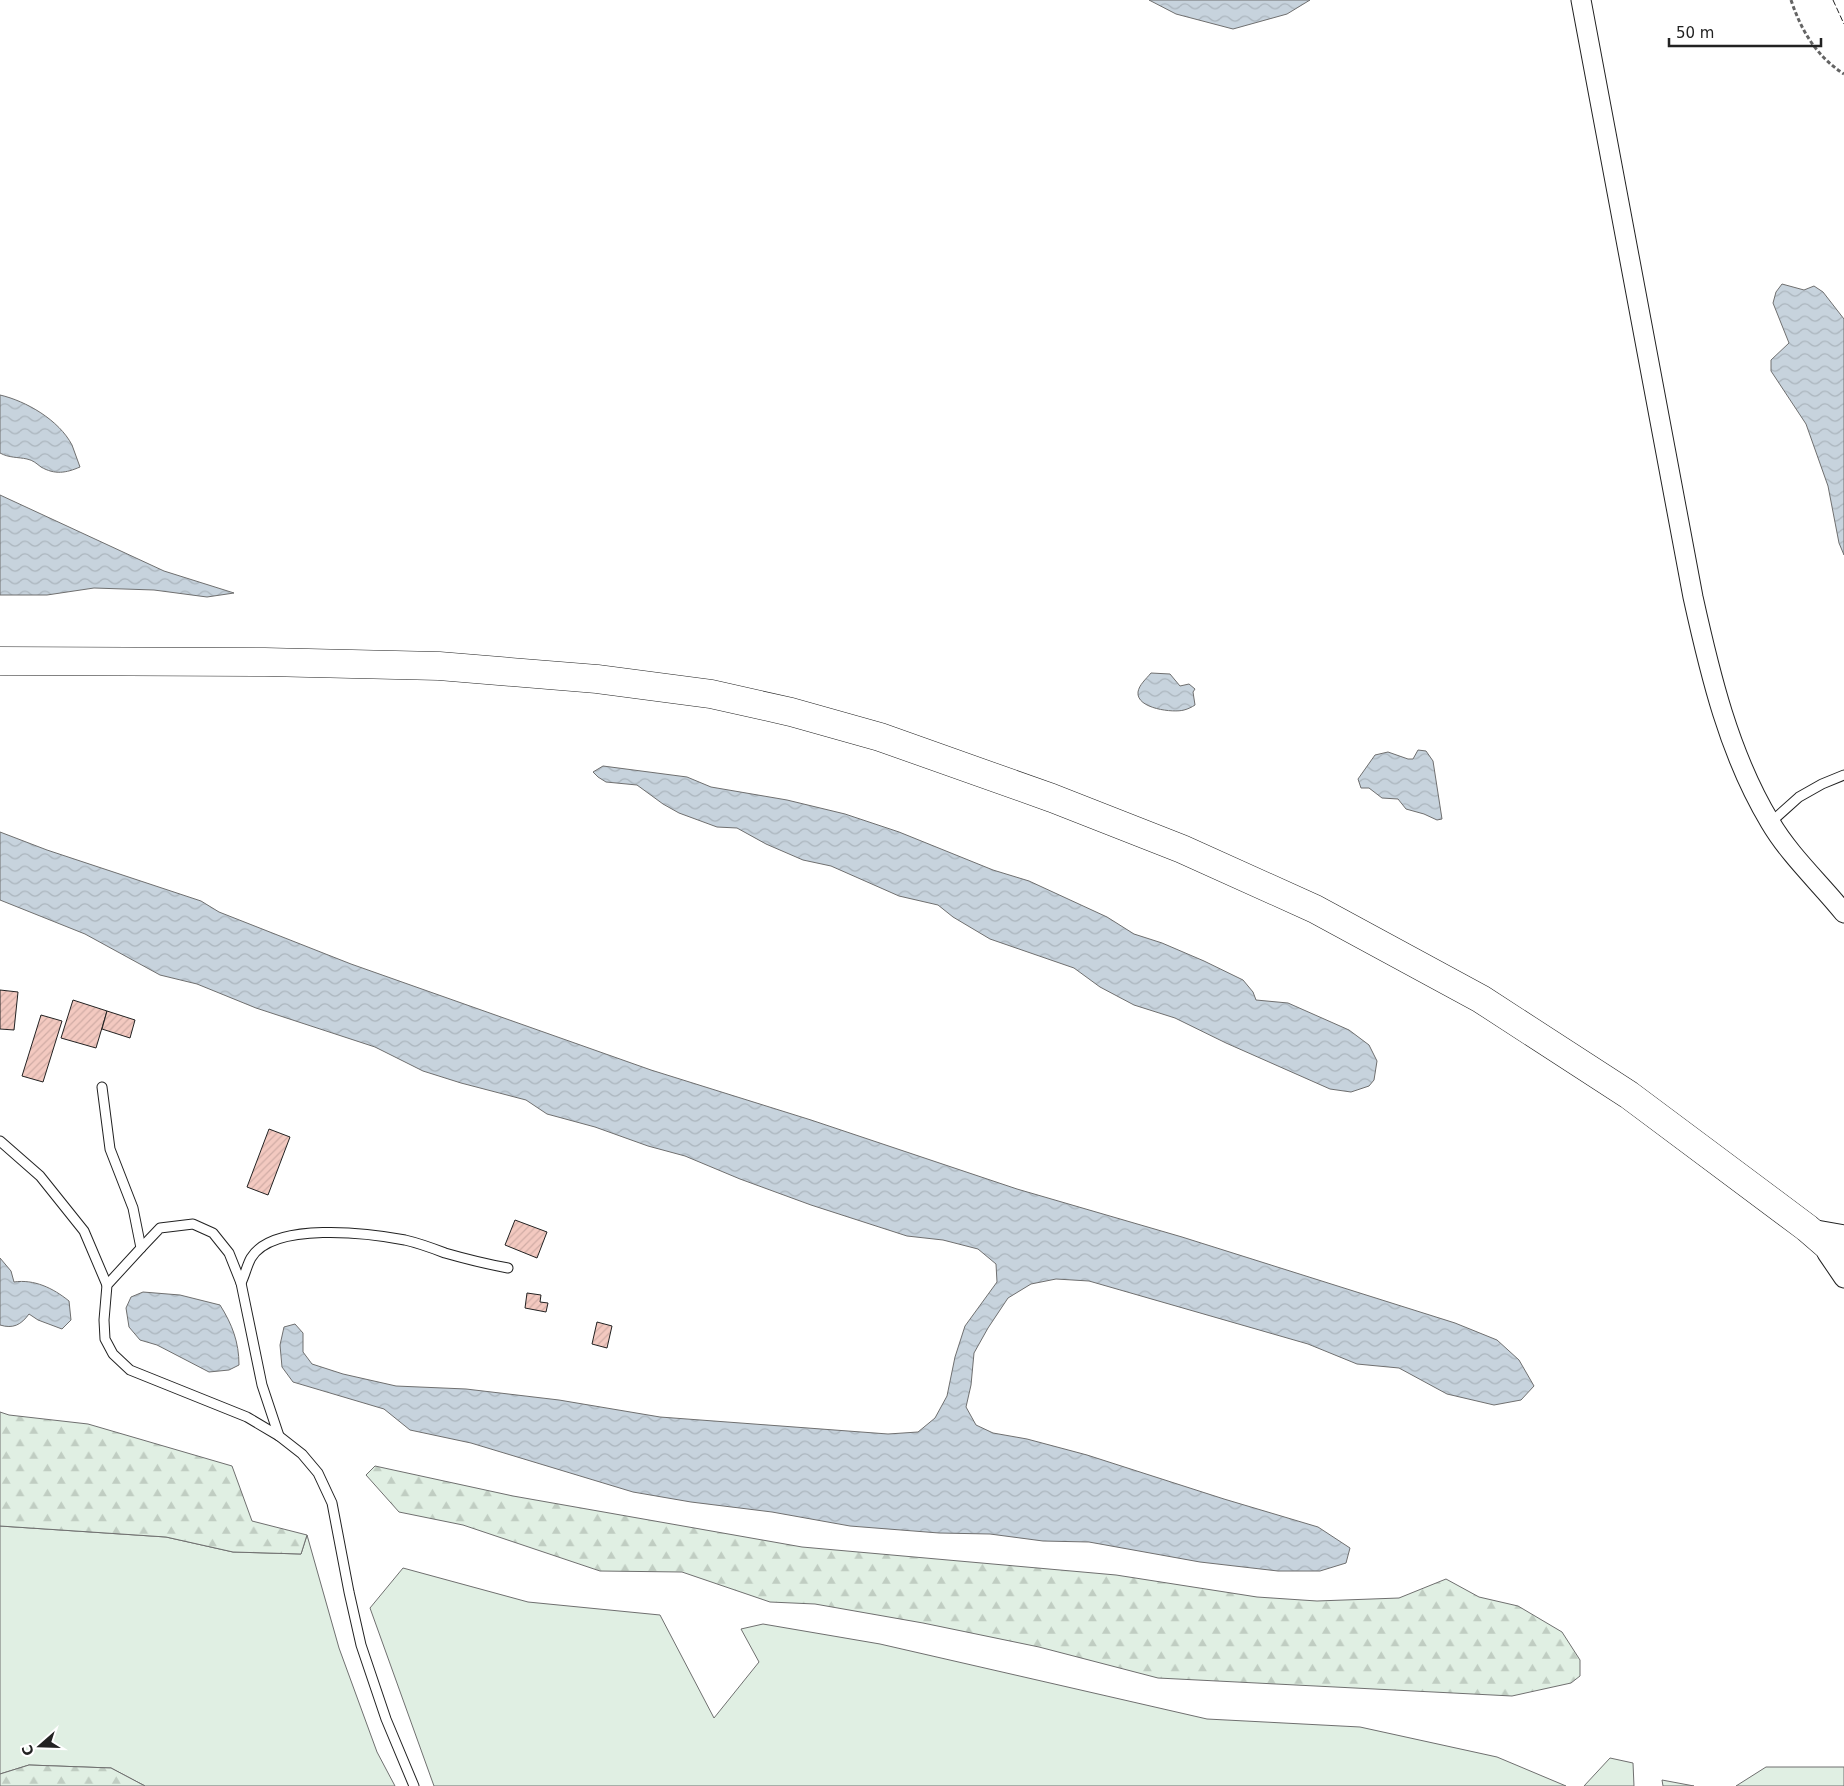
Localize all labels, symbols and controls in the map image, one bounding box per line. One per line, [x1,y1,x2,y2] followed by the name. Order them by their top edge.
[1669,15,1822,47] scale bar
[1676,24,1714,42] text: 50 m
[15,1721,65,1771] north arrow
[19,1743,37,1758] text: С

